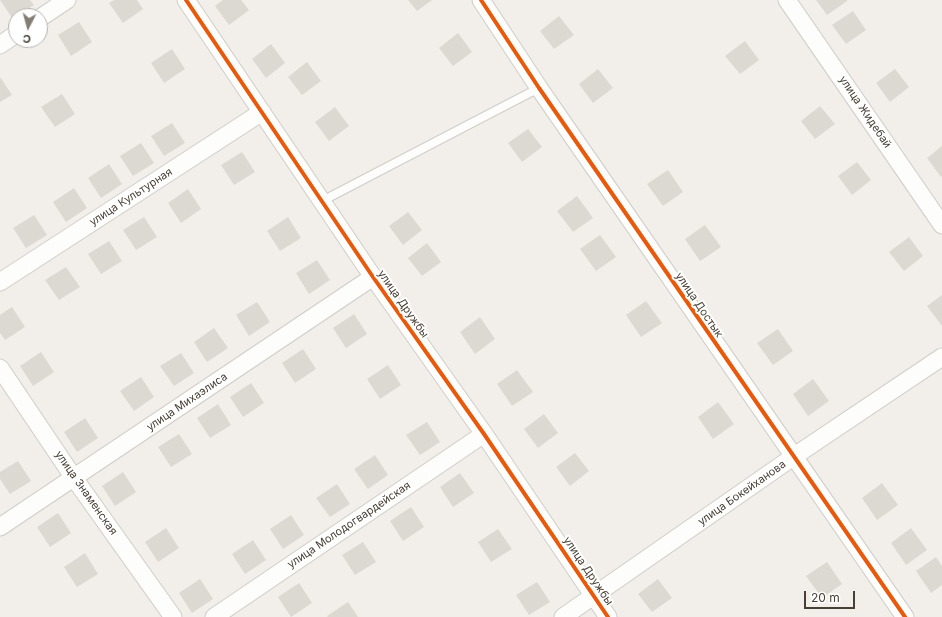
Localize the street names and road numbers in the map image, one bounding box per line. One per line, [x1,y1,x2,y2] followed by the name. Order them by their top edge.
[836,74,894,150] street label: улица Жидебай
[87,165,175,229] street label: улица Культурная
[375,268,431,340] street label: улица Дружбы
[672,270,726,340] street label: улица Достык
[144,370,230,434] street label: улица Михаэлиса
[52,448,120,538] street label: улица Знаменская
[695,458,789,528] street label: улица Бокейханова
[285,479,413,571] street label: улица Молодогвардейская
[560,534,616,608] street label: улица Дружбы

